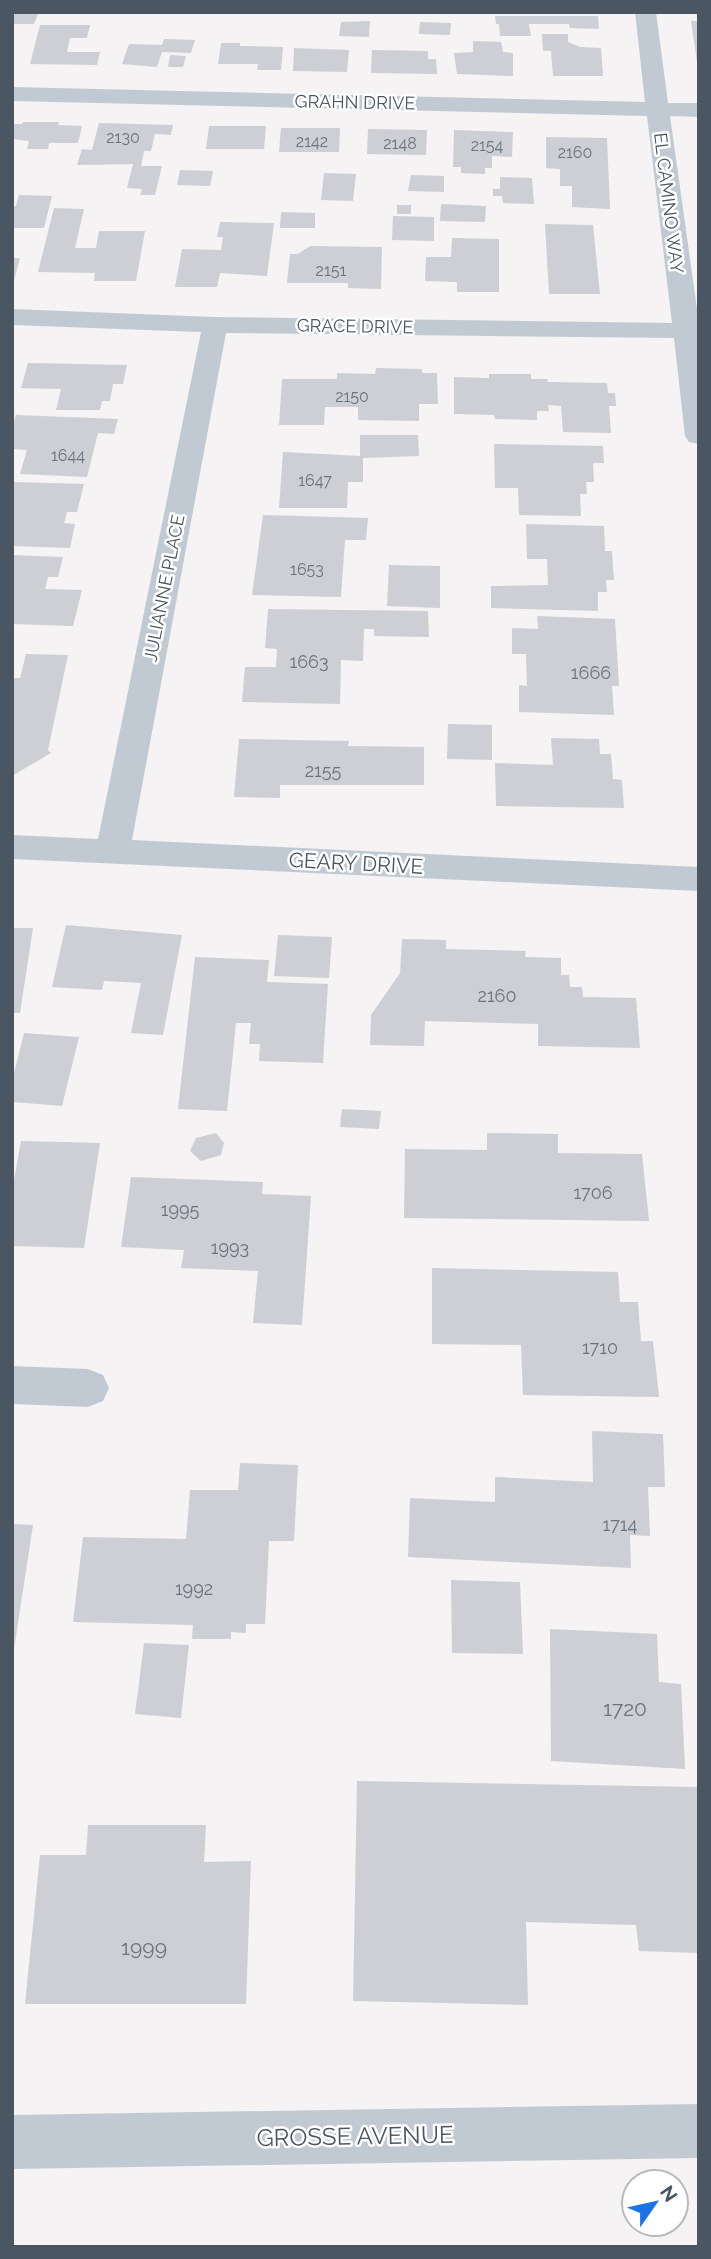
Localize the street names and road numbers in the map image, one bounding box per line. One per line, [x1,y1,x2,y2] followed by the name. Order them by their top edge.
[294,90,416,114] street label: GRAHN DRIVE
[650,131,688,275] street label: EL CAMINO WAY
[297,314,413,338] street label: GRACE DRIVE
[139,513,189,663] street label: JULIANNE PLACE
[288,847,424,879] street label: GEARY DRIVE
[256,2120,454,2152] street label: GROSSE AVENUE

